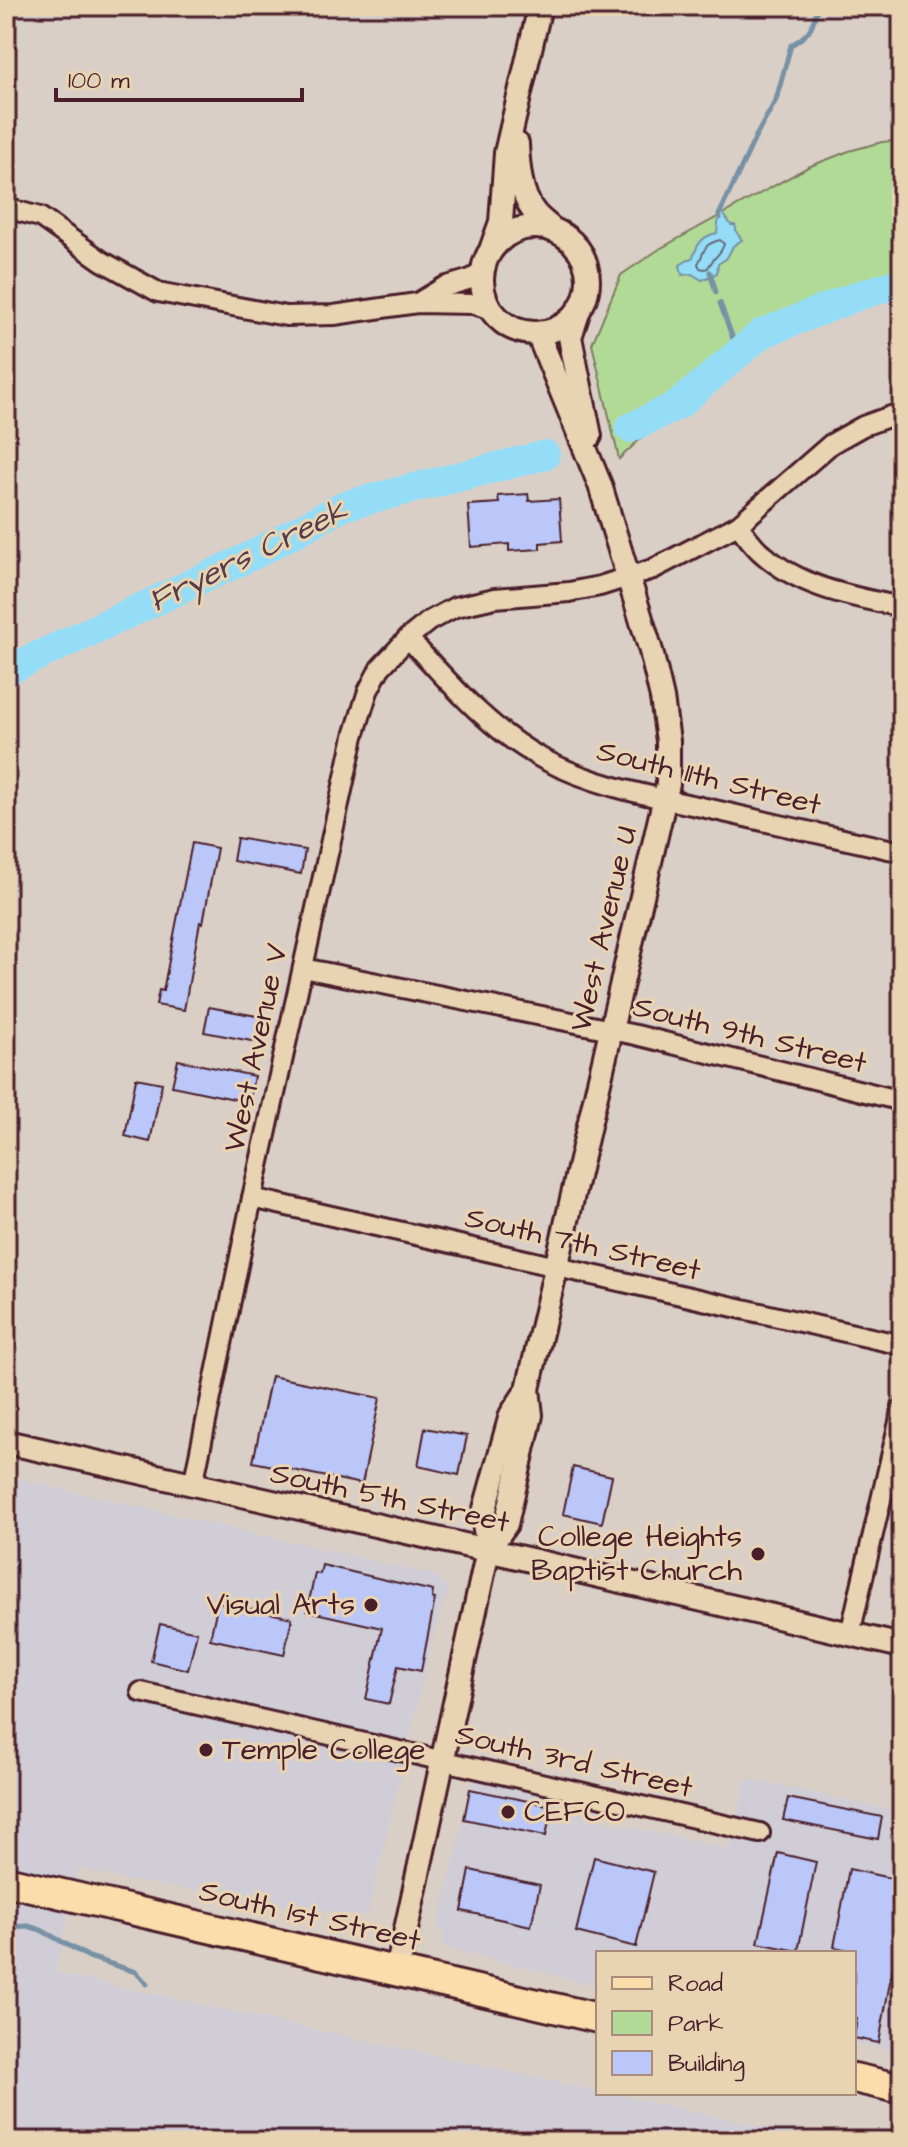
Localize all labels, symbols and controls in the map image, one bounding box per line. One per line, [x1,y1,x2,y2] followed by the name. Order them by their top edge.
[56,52,302,102] scale bar
[68,64,130,98] text: 100 m
[141,488,356,624] water label: Fryers Creek
[593,730,825,826] street label: South 11th Street
[560,822,648,1036] street label: West Avenue U
[213,940,299,1156] street label: West Avenue V
[629,986,871,1084] street label: South 9th Street
[461,1197,705,1291] street label: South 7th Street
[267,1452,513,1544] street label: South 5th Street
[531,1516,742,1592] place label: College Heights Baptist Church
[749,1545,767,1563] marker: College Heights Baptist Church
[206,1584,355,1626] place label: Visual Arts
[362,1596,380,1614] marker: Visual Arts
[451,1713,697,1809] street label: South 3rd Street
[222,1729,425,1772] place label: Temple College
[197,1741,215,1759] marker: Temple College
[524,1791,625,1833] place label: CEFCO
[499,1803,517,1821] marker: CEFCO
[195,1870,425,1962] street label: South 1st Street
[596,1951,856,2095] legend
[668,1967,723,2001] text: Road
[668,2007,724,2041] text: Park
[668,2047,745,2082] text: Building

